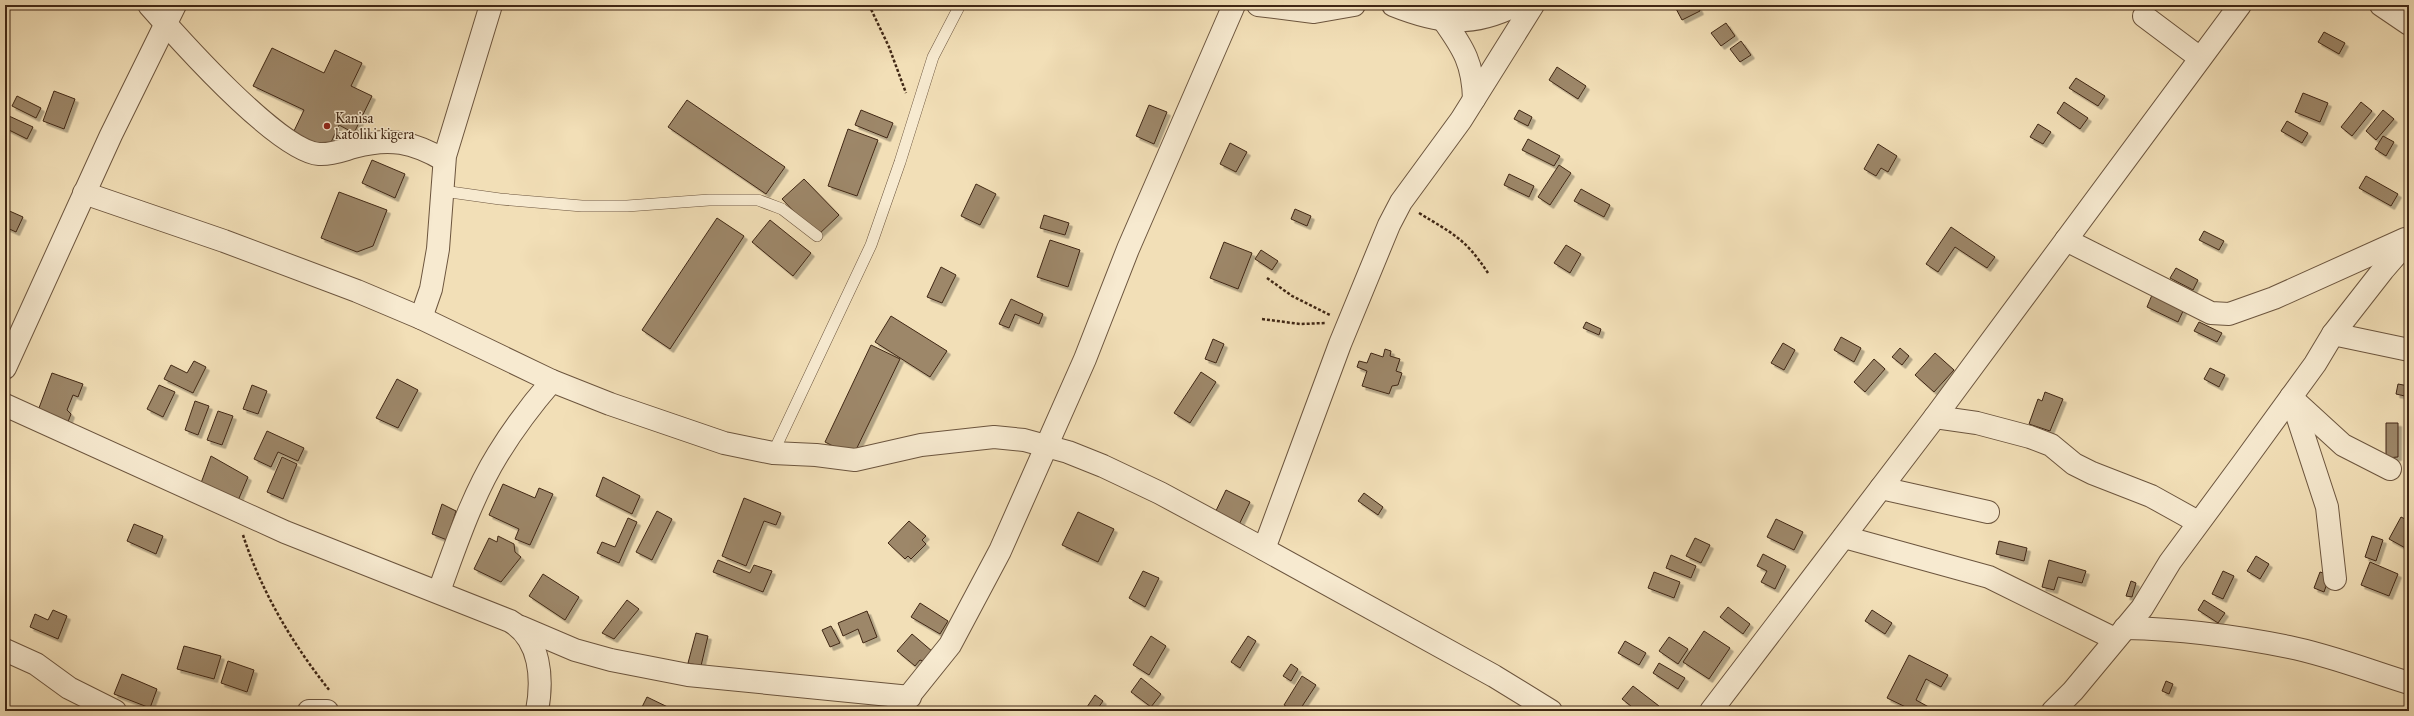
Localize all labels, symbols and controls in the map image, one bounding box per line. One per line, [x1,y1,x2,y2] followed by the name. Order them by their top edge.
[335,110,414,143] place label: Kanisa katoliki kigera
[322,121,332,131] marker: Kanisa katoliki kigera

